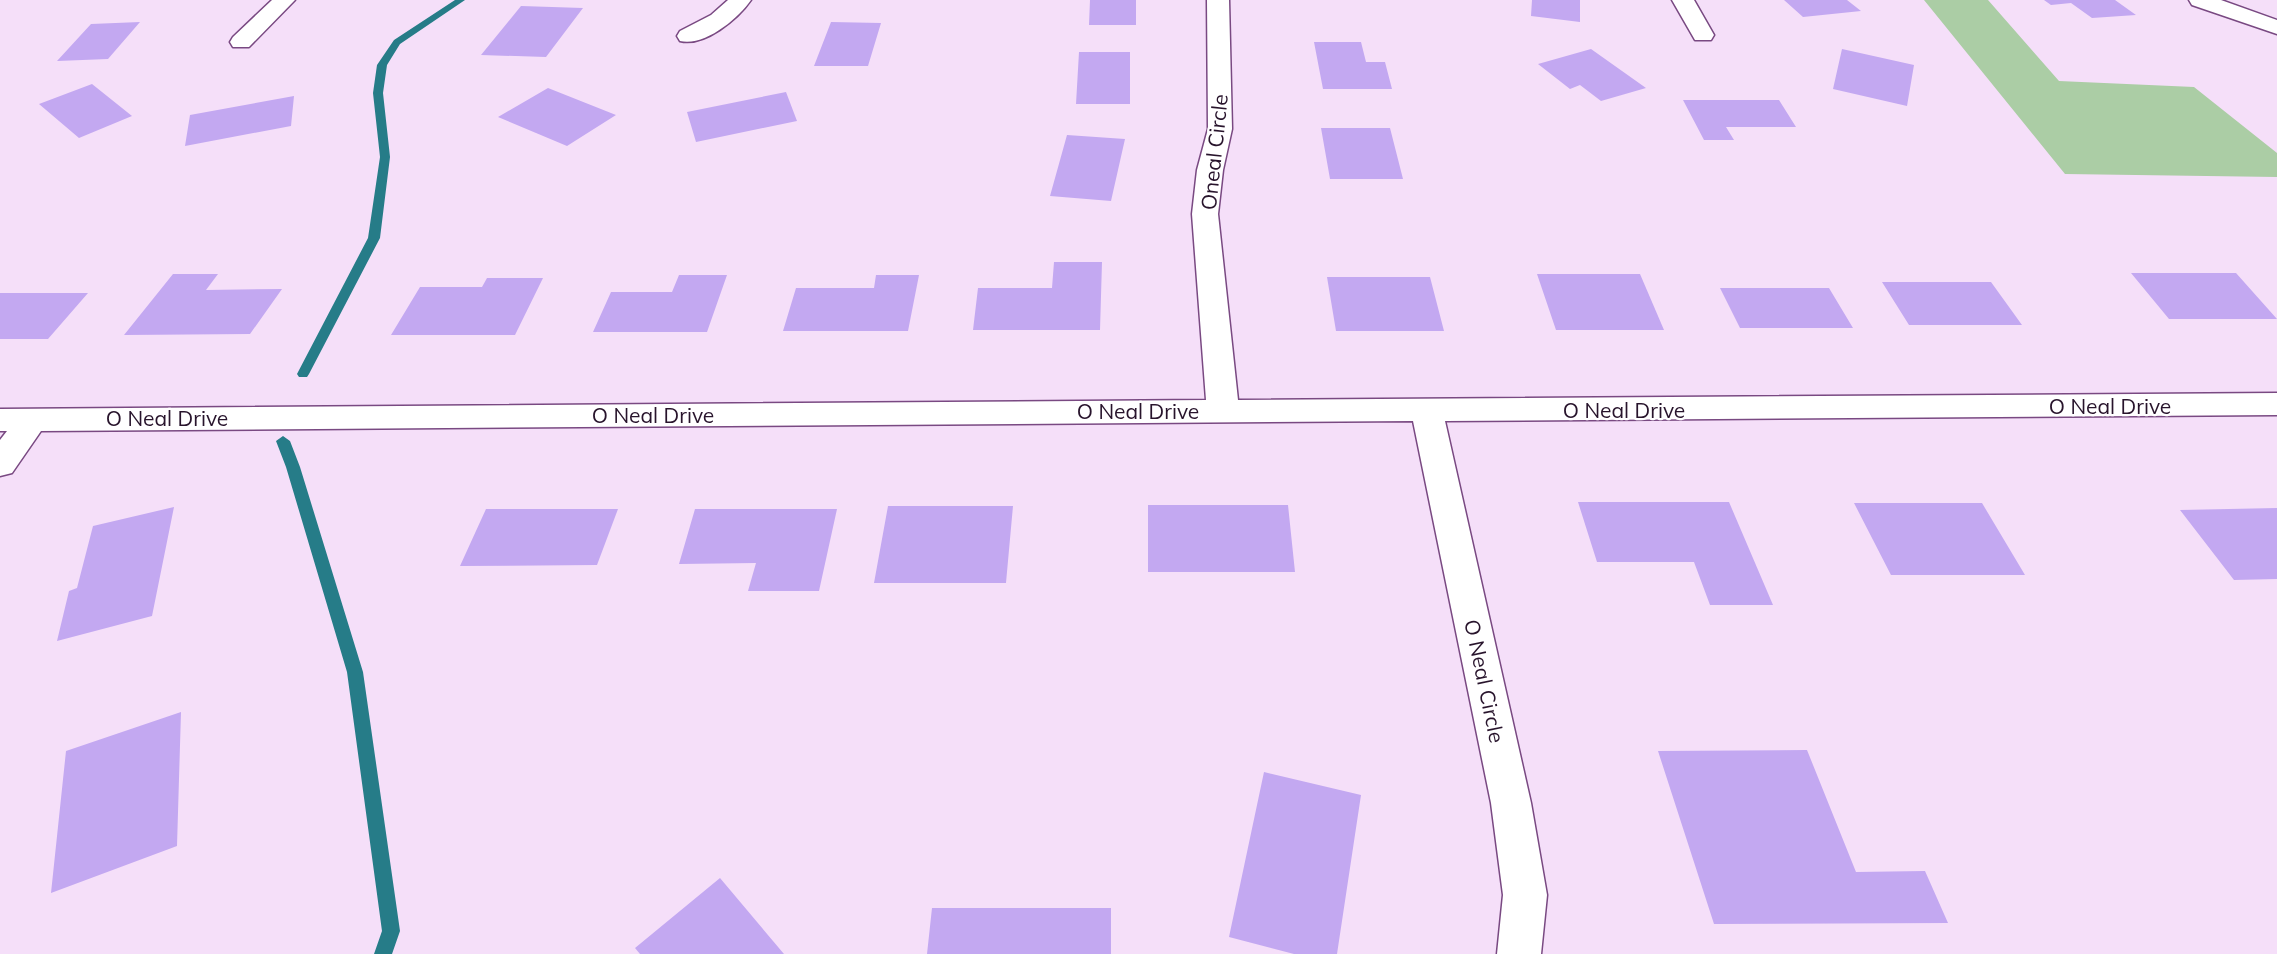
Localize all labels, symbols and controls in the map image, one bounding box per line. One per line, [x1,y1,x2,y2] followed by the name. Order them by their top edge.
[1195,93,1233,211] street label: Oneal Circle
[2049,393,2171,419] street label: O Neal Drive
[1563,397,1685,423] street label: O Neal Drive
[1077,398,1199,424] street label: O Neal Drive
[592,402,714,428] street label: O Neal Drive
[106,405,228,431] street label: O Neal Drive
[1459,617,1511,745] street label: O Neal Circle

